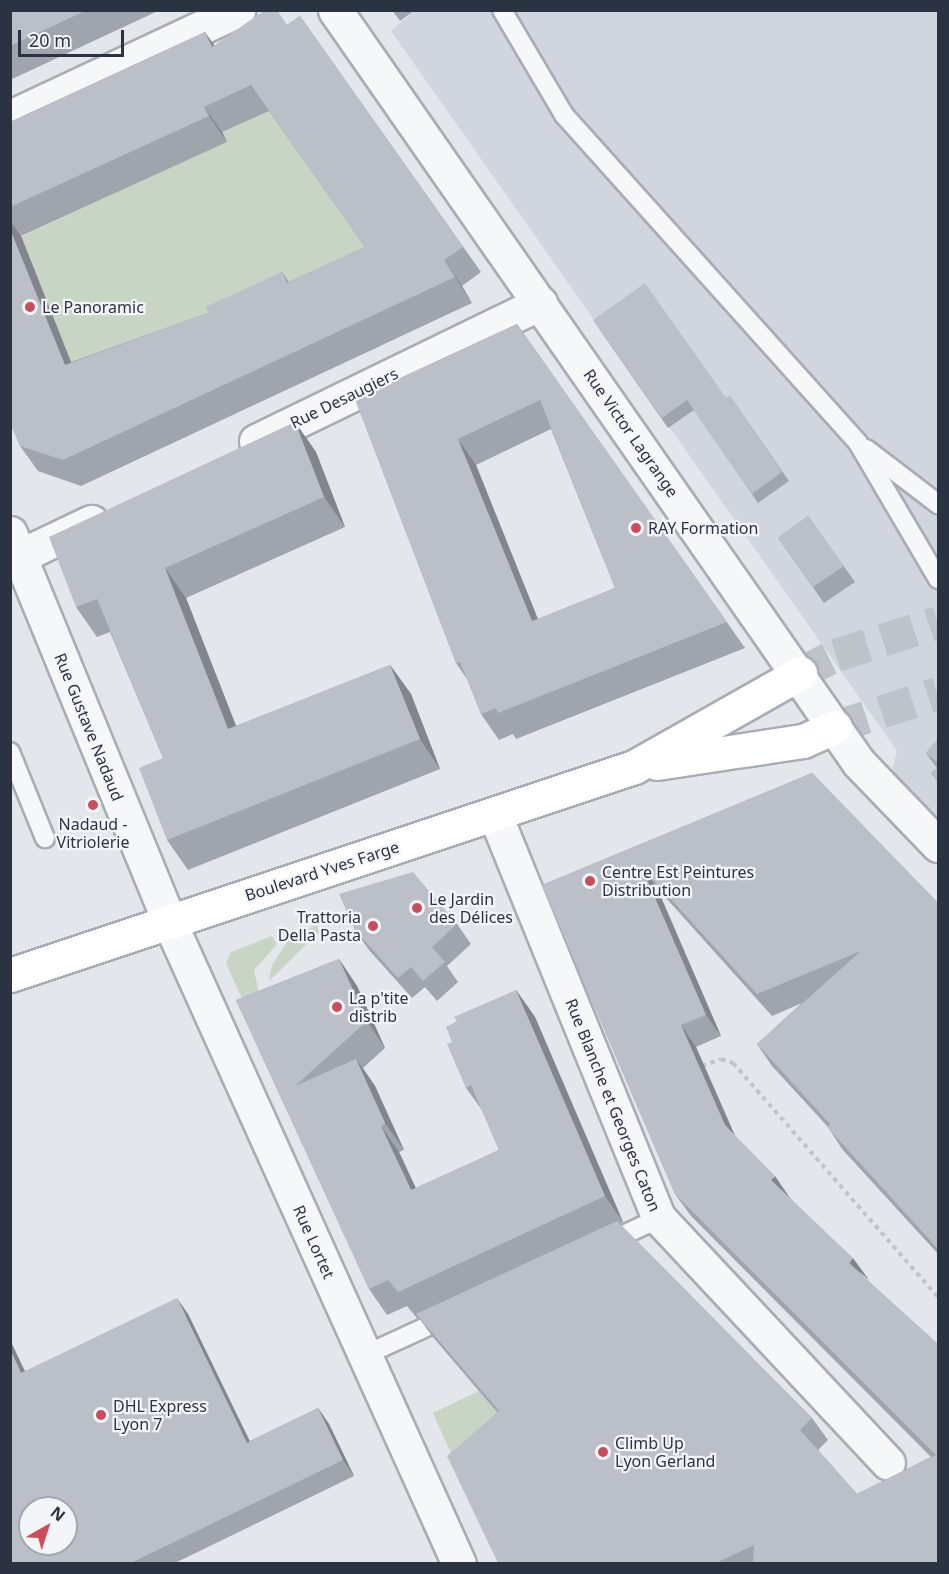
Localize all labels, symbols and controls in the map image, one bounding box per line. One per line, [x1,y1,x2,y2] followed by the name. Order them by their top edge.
[21,18,128,56] scale bar
[29,28,71,52] text: 20 m
[42,297,144,317] place label: Le Panoramic
[23,300,37,314] marker: Le Panoramic
[287,364,401,432] street label: Rue Desaugiers
[580,365,682,501] street label: Rue Victor Lagrange
[648,518,758,538] place label: RAY Formation
[629,521,643,535] marker: RAY Formation
[51,650,127,804] street label: Rue Gustave Nadaud
[86,798,100,812] marker: Nadaud - Vitriolerie
[57,814,129,852] place label: Nadaud - Vitriolerie
[243,837,401,905] street label: Boulevard Yves Farge
[602,862,754,900] place label: Centre Est Peintures Distribution
[583,874,597,888] marker: Centre Est Peintures Distribution
[429,889,513,927] place label: Le Jardin des Délices
[410,901,424,915] marker: Le Jardin des Délices
[278,907,361,945] place label: Trattoria Della Pasta
[366,919,380,933] marker: Trattoria Della Pasta
[349,988,409,1026] place label: La p'tite distrib
[561,996,665,1214] street label: Rue Blanche et Georges Caton
[330,1000,344,1014] marker: La p'tite distrib
[289,1202,339,1282] street label: Rue Lortet
[113,1396,207,1434] place label: DHL Express Lyon 7
[94,1408,108,1422] marker: DHL Express Lyon 7
[615,1433,715,1471] place label: Climb Up Lyon Gerland
[596,1445,610,1459] marker: Climb Up Lyon Gerland
[18,1496,78,1556] north arrow
[46,1501,70,1526] text: N

